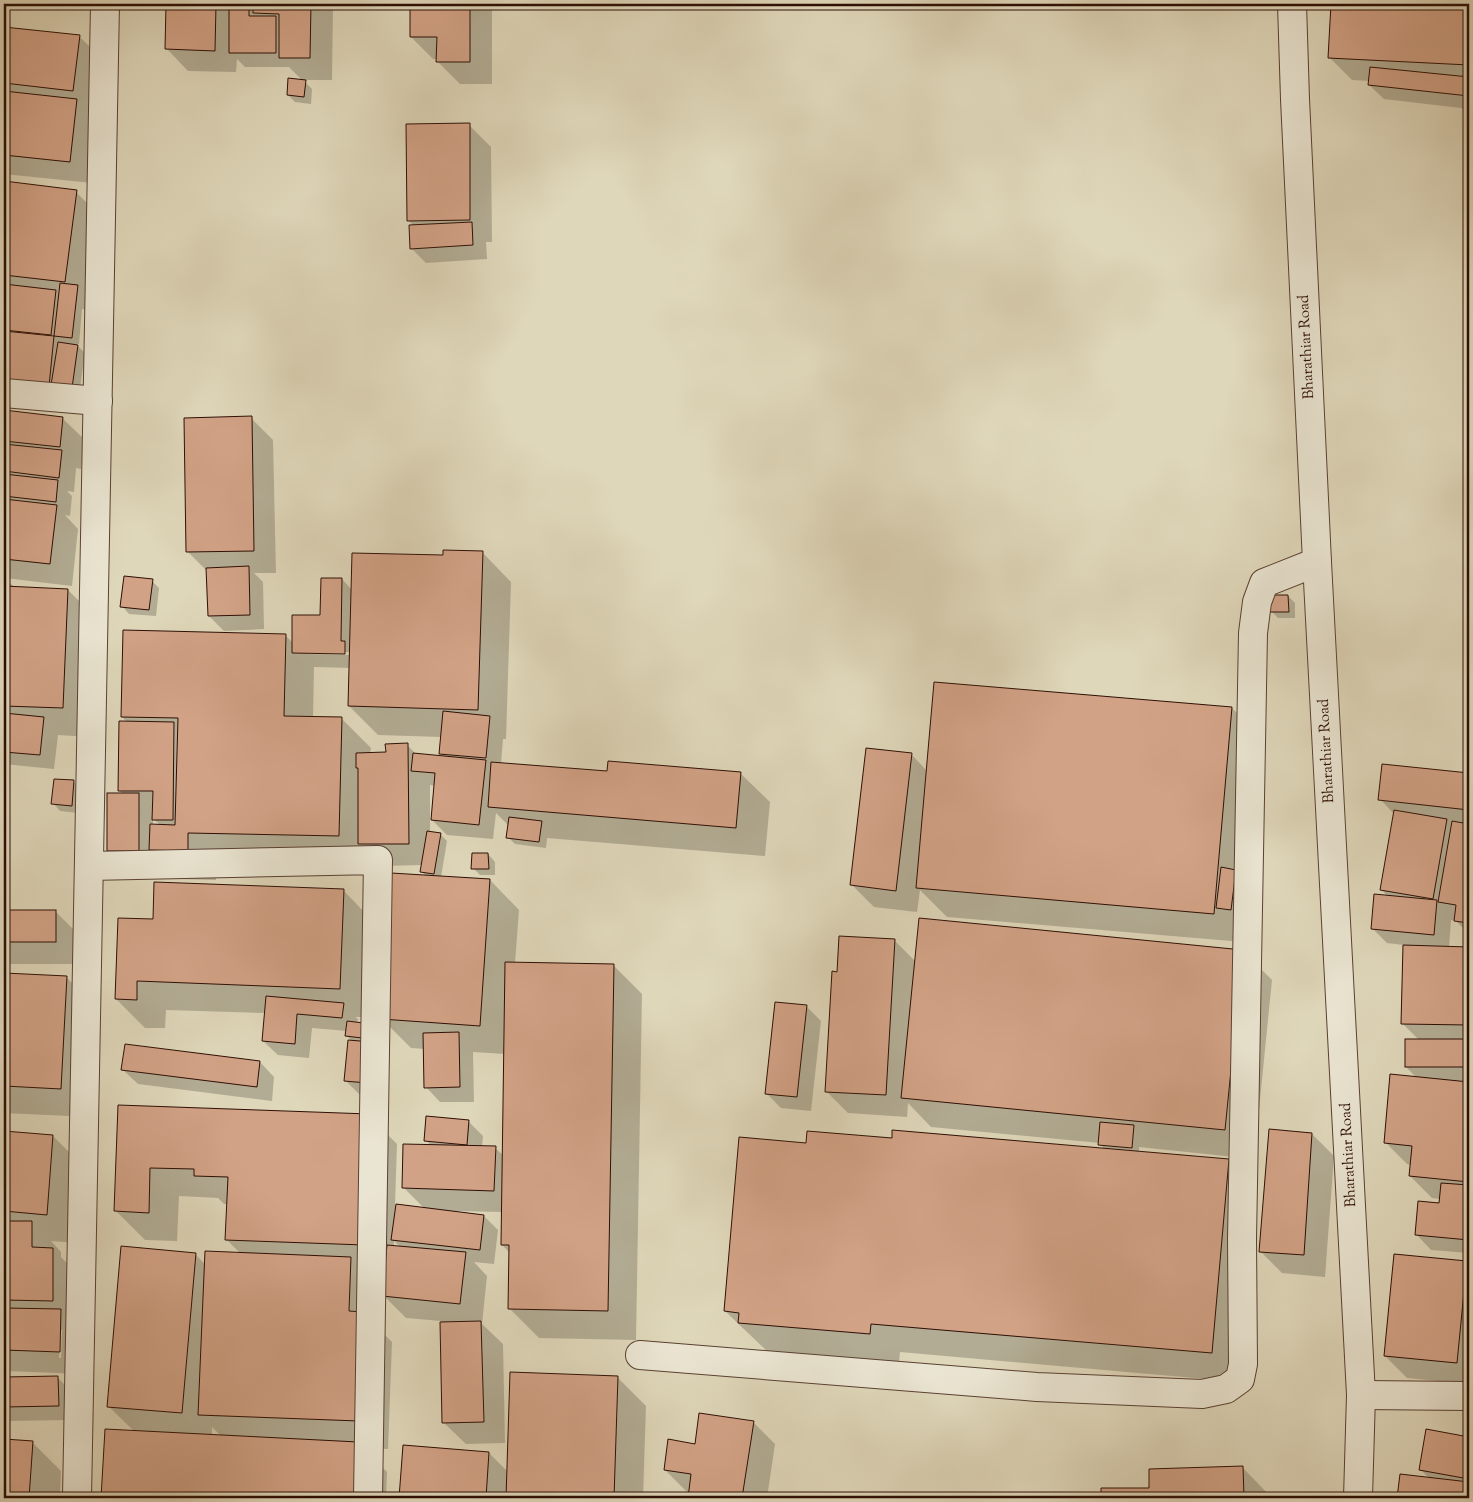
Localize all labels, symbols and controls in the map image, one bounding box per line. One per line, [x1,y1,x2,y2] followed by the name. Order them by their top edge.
[1294,294,1320,400] street label: Bharathiar Road
[1314,698,1340,804] street label: Bharathiar Road
[1336,1102,1362,1208] street label: Bharathiar Road

